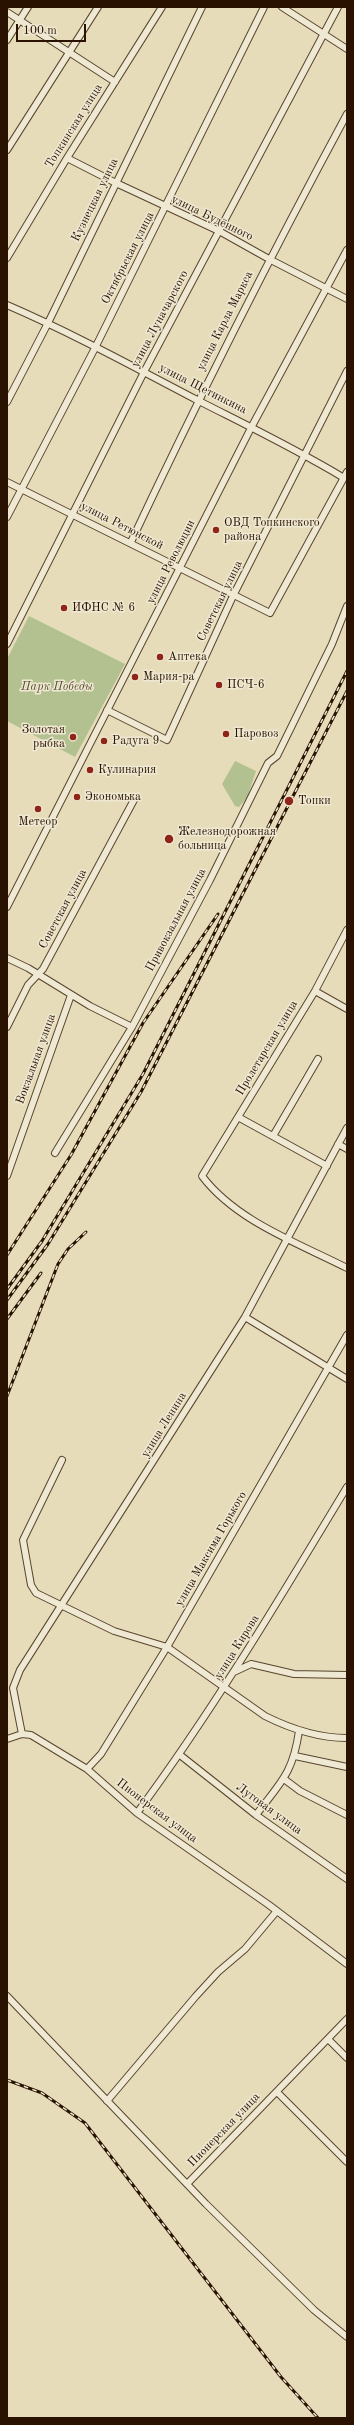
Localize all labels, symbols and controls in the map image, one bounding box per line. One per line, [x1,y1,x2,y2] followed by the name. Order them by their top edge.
[18,16,88,42] scale bar
[23,25,57,37] text: 100 m
[42,81,106,171] street label: Топкинская улица
[69,156,121,244] street label: Кузнецкая улица
[169,192,255,244] street label: улица Будённого
[99,209,157,307] street label: Октябрьская улица
[128,268,192,370] street label: улица Луначарского
[194,269,256,373] street label: улица Карла Маркса
[157,361,249,417] street label: улица Щетинкина
[78,499,166,553] street label: улица Ретюнской
[224,516,320,544] place label: ОВД Топкинского района
[144,518,198,606] street label: улица Революции
[211,525,221,535] marker: ОВД Топкинского района
[194,558,246,644] street label: Советская улица
[72,601,135,615] place label: ИФНС № 6
[59,603,69,613] marker: ИФНС № 6
[168,650,207,664] place label: Аптека
[155,652,165,662] marker: Аптека
[143,670,194,684] place label: Мария-ра
[130,672,140,682] marker: Мария-ра
[227,678,265,692] place label: ПСЧ-6
[21,680,93,694] park label: Парк Победы
[214,680,224,690] marker: ПСЧ-6
[22,723,65,751] place label: Золотая рыбка
[234,727,278,741] place label: Паровоз
[221,729,231,739] marker: Паровоз
[68,732,78,742] marker: Золотая рыбка
[112,734,159,748] place label: Радуга 9
[99,736,109,746] marker: Радуга 9
[98,763,156,777] place label: Кулинария
[85,765,95,775] marker: Кулинария
[85,790,141,804] place label: Экономька
[72,792,82,802] marker: Экономька
[298,794,331,808] place label: Топки
[283,795,295,807] marker: Топки
[33,804,43,814] marker: Метеор
[19,815,57,829] place label: Метеор
[178,825,276,853] place label: Железнодорожная больница
[163,833,175,845] marker: Железнодорожная больница
[143,866,209,974] street label: Привокзальная улица
[36,867,90,951] street label: Советская улица
[233,998,301,1098] street label: Пролетарская улица
[13,1012,59,1106] street label: Вокзальная улица
[138,1390,190,1460] street label: улица Ленина
[172,1489,250,1609] street label: улица Максима Горького
[212,1612,262,1682] street label: улица Кирова
[114,1776,200,1846] street label: Пионерская улица
[233,1780,305,1838] street label: Луговая улица
[185,2090,263,2170] street label: Пионерская улица

